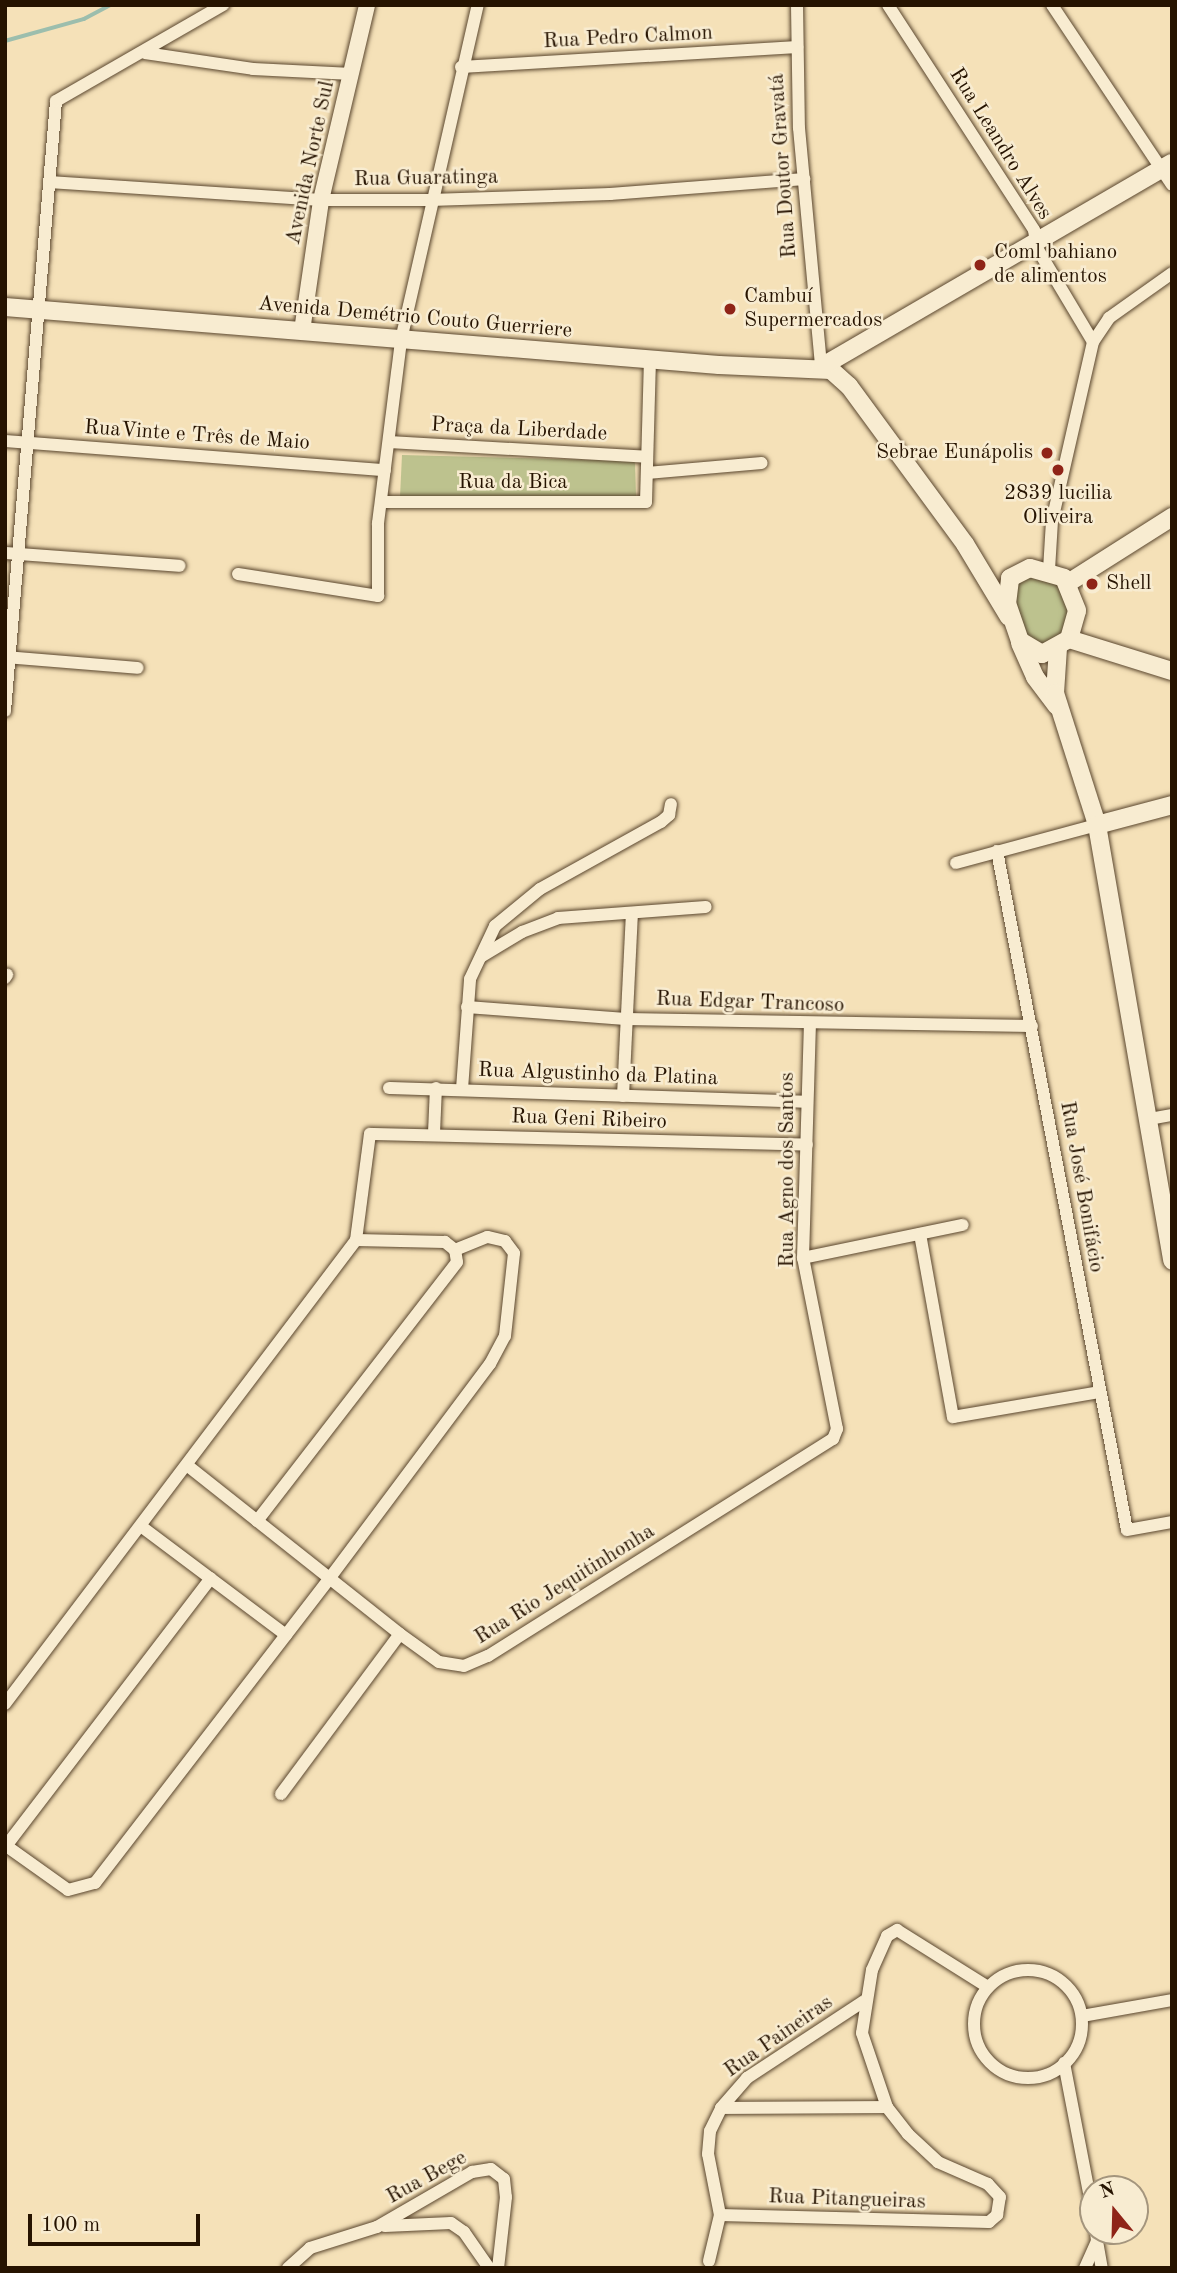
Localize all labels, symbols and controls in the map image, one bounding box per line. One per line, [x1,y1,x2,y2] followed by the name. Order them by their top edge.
[543,21,713,55] street label: Rua Pedro Calmon
[943,63,1057,225] street label: Rua Leandro Alves
[765,73,803,259] street label: Rua Doutor Gravatá
[281,79,341,247] street label: Avenida Norte Sul
[354,165,498,193] street label: Rua Guaratinga
[994,240,1117,290] place label: Coml bahiano de alimentos
[972,257,988,273] marker: Coml bahiano de alimentos
[744,284,882,334] place label: Cambuí Supermercados
[257,292,573,344] street label: Avenida Demétrio Couto Guerriere
[722,301,738,317] marker: Cambuí Supermercados
[430,413,608,447] street label: Praça da Liberdade
[83,416,311,456] street label: RuaVinte e Três de Maio
[876,440,1033,466] place label: Sebrae Eunápolis
[1039,445,1055,461] marker: Sebrae Eunápolis
[1050,462,1066,478] marker: 2839 lucilia Oliveira
[458,470,568,496] street label: Rua da Bica
[1004,481,1112,531] place label: 2839 lucilia Oliveira
[1106,571,1151,597] place label: Shell
[1084,576,1100,592] marker: Shell
[655,987,845,1019] street label: Rua Edgar Trancoso
[478,1058,718,1092] street label: Rua Algustinho da Platina
[775,1072,801,1268] street label: Rua Agno dos Santos
[1054,1099,1108,1275] street label: Rua José Bonifácio
[511,1105,667,1135] street label: Rua Geni Ribeiro
[470,1519,660,1651] street label: Rua Rio Jequitinhonha
[720,1990,838,2084] street label: Rua Paineiras
[383,2146,471,2210] street label: Rua Bege
[1079,2175,1149,2245] north arrow
[1098,2180,1118,2203] text: N
[768,2185,926,2215] street label: Rua Pitangueiras
[32,2200,203,2244] scale bar
[41,2215,100,2236] text: 100 m

